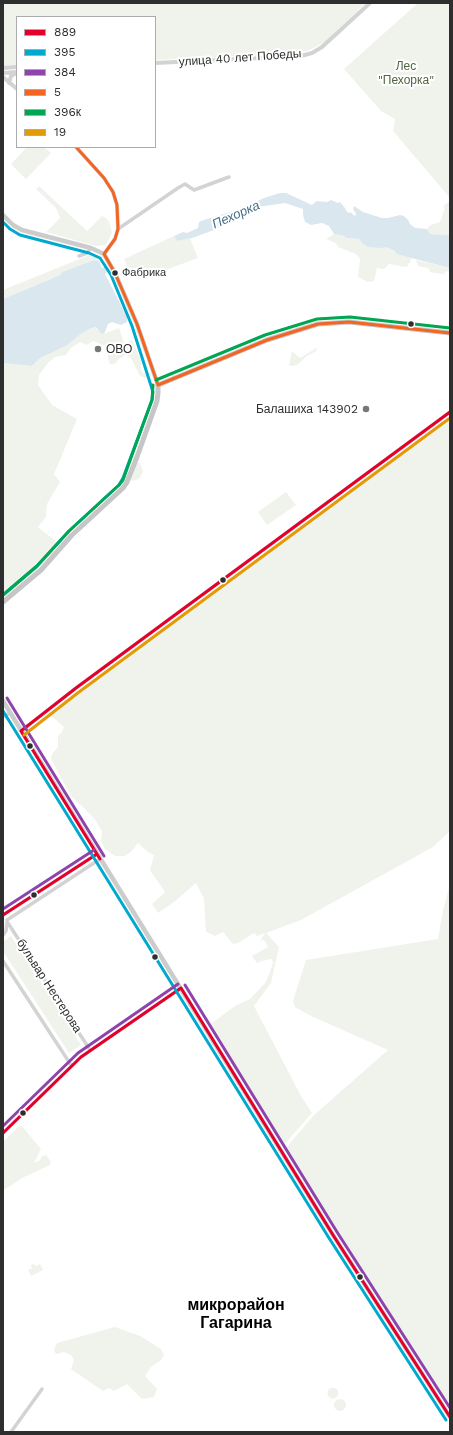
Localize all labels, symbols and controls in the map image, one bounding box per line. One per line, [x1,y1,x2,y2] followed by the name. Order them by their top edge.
[16,16,156,148] legend
[54,25,76,39] text: 889
[54,45,75,59] text: 395
[178,47,302,69] street label: улица 40 лет Победы
[378,59,434,87] park label: Лес "Пехорка"
[54,65,76,79] text: 384
[54,85,61,99] text: 5
[54,105,81,119] text: 396к
[54,125,66,139] text: 19
[210,198,262,232] water label: Пехорка
[122,266,166,280] place label: Фабрика
[110,268,120,278] marker: Фабрика
[406,319,416,329] unlabelled marker
[106,342,132,356] place label: ОВО
[93,344,103,354] marker: ОВО
[256,402,358,416] place label: Балашиха 143902
[361,404,371,414] marker: Балашиха 143902
[218,575,228,585] unlabelled marker
[25,741,35,751] unlabelled marker
[29,890,39,900] unlabelled marker
[13,936,85,1036] street label: бульвар Нестерова
[150,952,160,962] unlabelled marker
[18,1108,28,1118] unlabelled marker
[355,1272,365,1282] unlabelled marker
[187,1295,285,1333] district label: микрорайон Гагарина

